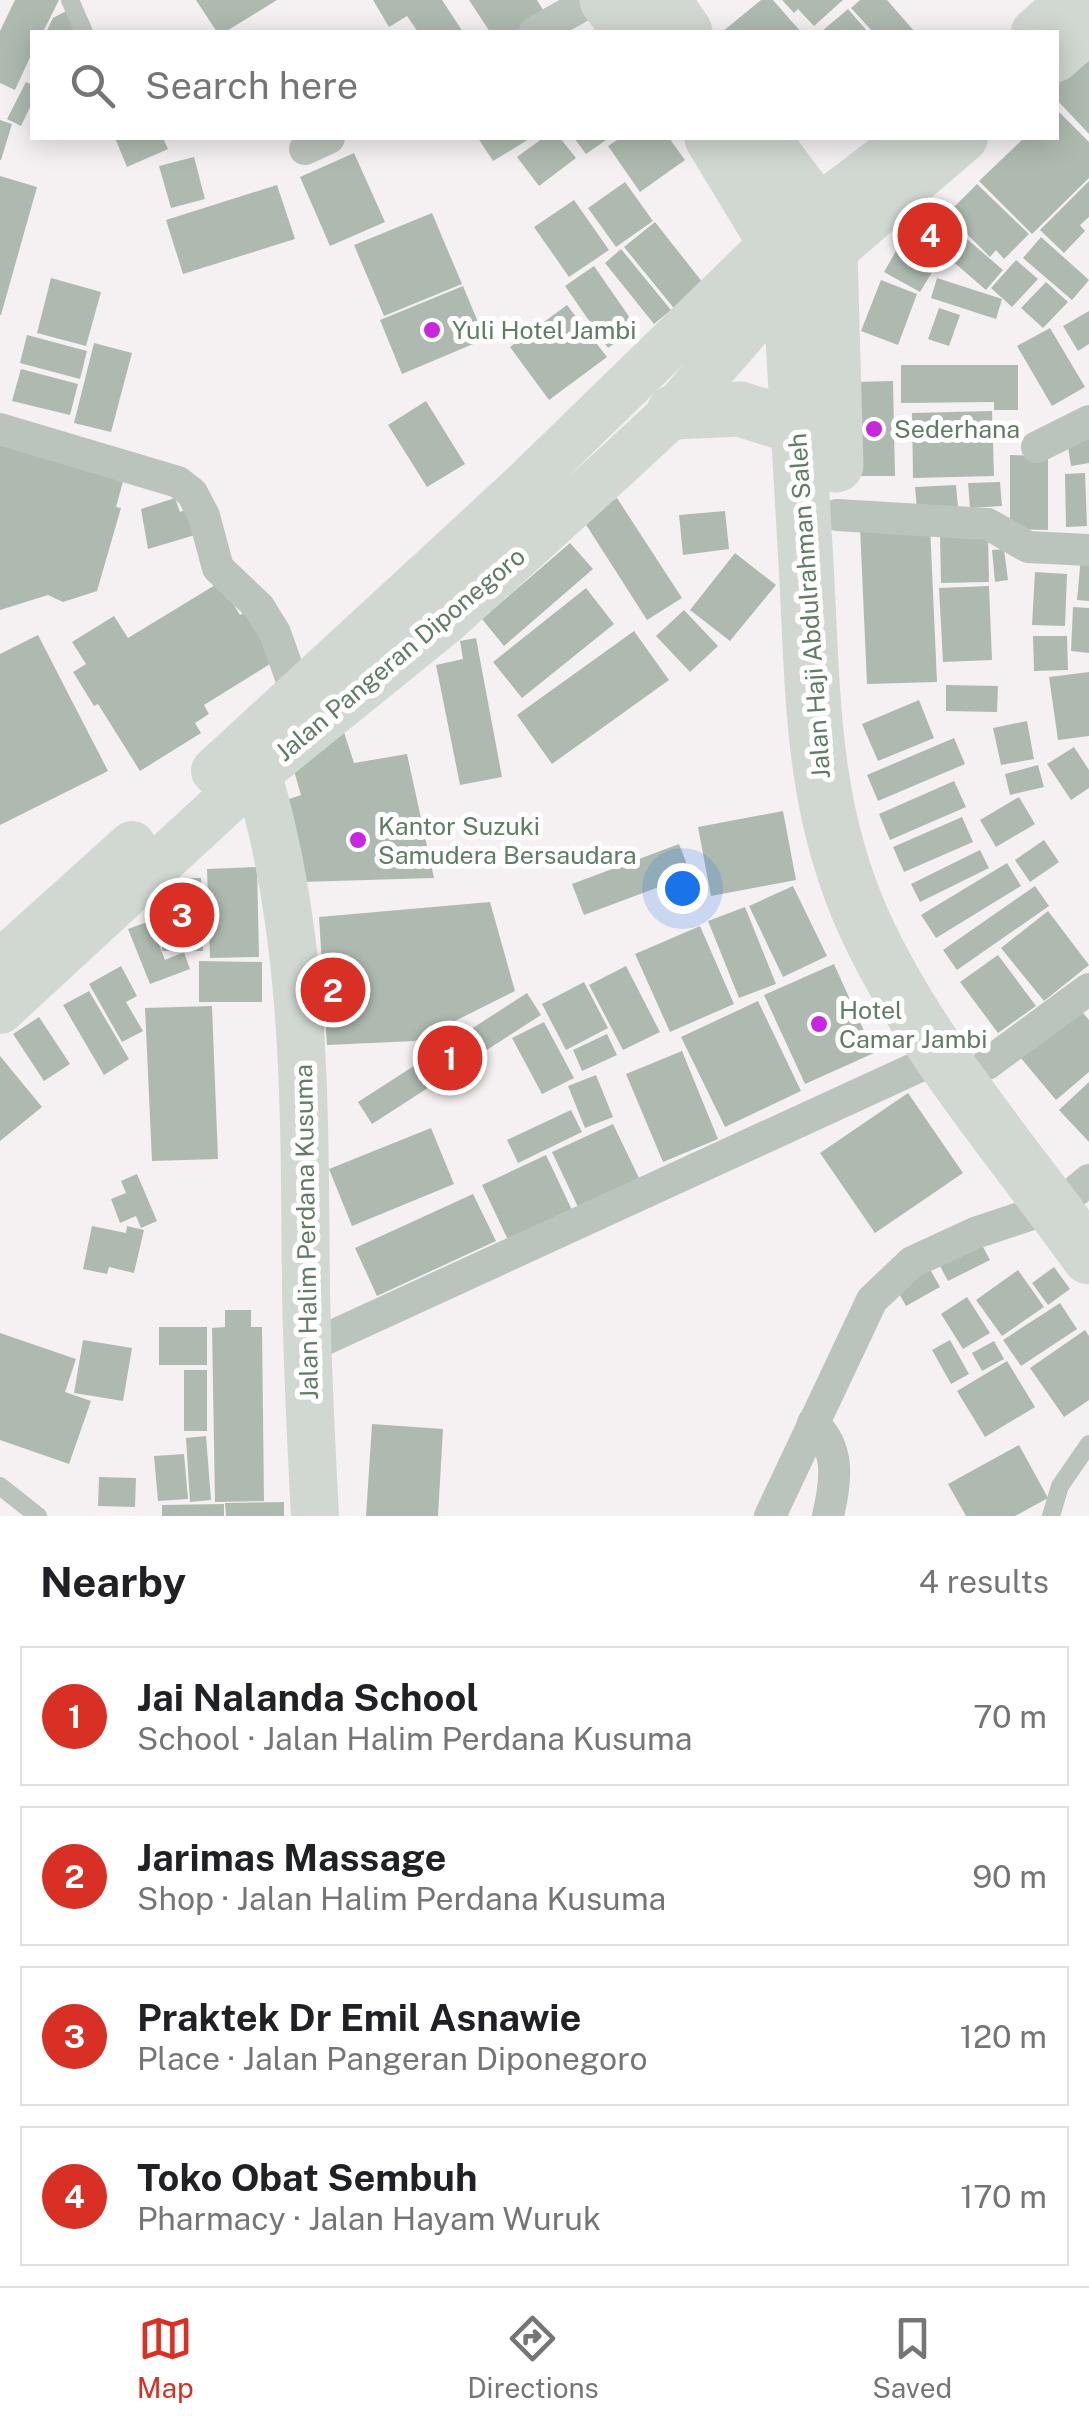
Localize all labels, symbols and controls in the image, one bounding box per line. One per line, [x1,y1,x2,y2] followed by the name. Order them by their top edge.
[30,30,1059,140] search box
[65,58,120,113] icon: search
[145,63,358,108] text: Search here
[898,198,962,272] pin: 4
[452,315,636,345] place label: Yuli Hotel Jambi
[421,319,443,341] marker: Yuli Hotel Jambi
[894,414,1020,444] place label: Sederhana
[863,418,885,440] marker: Sederhana
[782,432,836,780] street label: Jalan Haji Abdulrahman Saleh
[269,541,531,767] street label: Jalan Pangeran Diponegoro
[378,811,637,870] place label: Kantor Suzuki Samudera Bersaudara
[347,829,369,851] marker: Kantor Suzuki Samudera Bersaudara
[657,863,708,914] your location
[150,878,214,952] pin: 3
[300,952,366,1028] pin: 2
[839,995,987,1054] place label: Hotel Camar Jambi
[808,1013,830,1035] marker: Hotel Camar Jambi
[418,1020,482,1096] pin: 1
[288,1064,324,1400] street label: Jalan Halim Perdana Kusuma
[40,1557,186,1606] text: Nearby
[919,1563,1049,1600] text: 4 results
[137,1675,479,1720] text: Jai Nalanda School
[68,1698,81,1735] text: 1
[973,1698,1047,1735] text: 70 m
[137,1720,692,1757] text: School · Jalan Halim Perdana Kusuma
[137,1835,446,1880] text: Jarimas Massage
[64,1858,85,1895] text: 2
[972,1858,1047,1895] text: 90 m
[137,1880,666,1917] text: Shop · Jalan Halim Perdana Kusuma
[137,1995,581,2040] text: Praktek Dr Emil Asnawie
[64,2018,85,2055] text: 3
[960,2018,1047,2055] text: 120 m
[137,2040,648,2077] text: Place · Jalan Pangeran Diponegoro
[137,2155,478,2200] text: Toko Obat Sembuh
[64,2178,85,2215] text: 4
[960,2178,1047,2215] text: 170 m
[137,2200,601,2237] text: Pharmacy · Jalan Hayam Wuruk
[137,2311,194,2404] tab: Map
[467,2311,599,2404] tab: Directions
[872,2311,952,2404] tab: Saved

